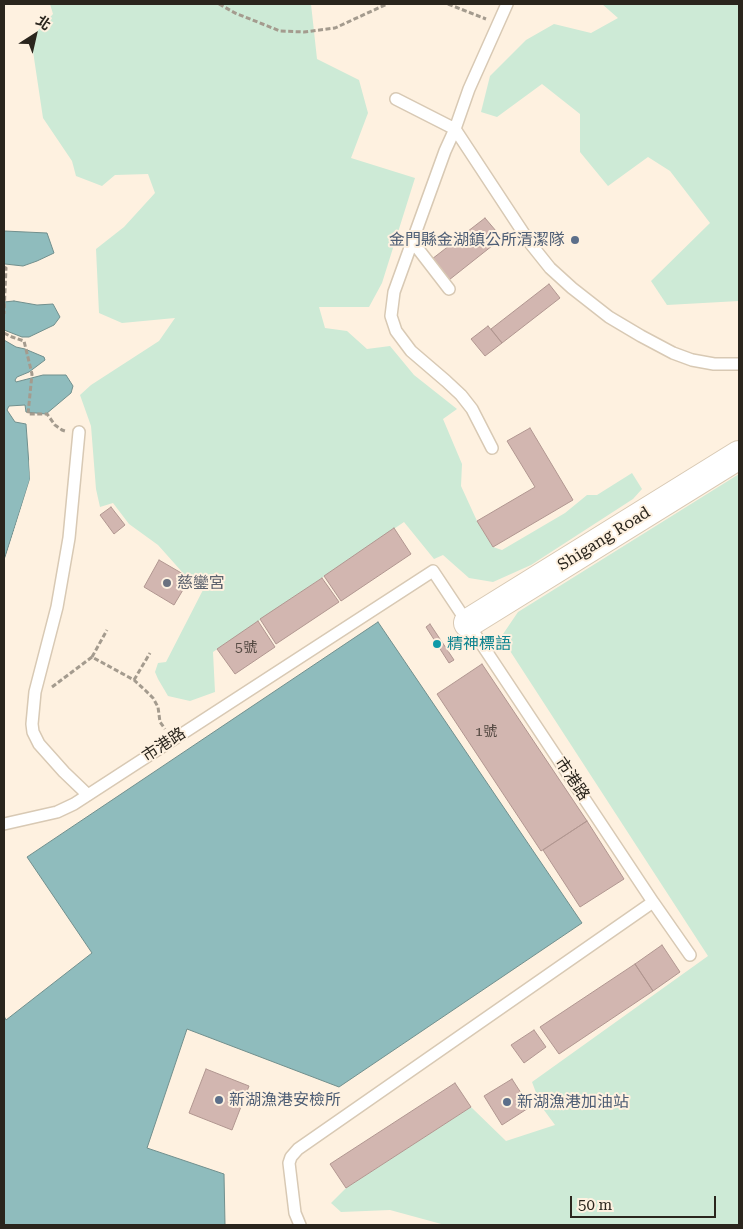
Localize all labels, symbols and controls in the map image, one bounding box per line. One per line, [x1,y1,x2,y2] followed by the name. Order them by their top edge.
[10,10,60,60] north arrow
[33,12,54,33] text: 北
[389,230,565,250] place label: 金門縣金湖鎮公所清潔隊
[569,234,581,246] marker: 金門縣金湖鎮公所清潔隊
[554,503,654,575] street label: Shigang Road
[177,573,225,593] place label: 慈鑾宮
[161,577,173,589] marker: 慈鑾宮
[447,634,511,654] place label: 精神標語
[431,638,443,650] marker: 精神標語
[235,640,257,656] house number: 5號
[139,724,189,766] street label: 市港路
[475,724,497,740] house number: 1號
[551,754,593,804] street label: 市港路
[229,1090,341,1110] place label: 新湖漁港安檢所
[517,1092,629,1112] place label: 新湖漁港加油站
[213,1094,225,1106] marker: 新湖漁港安檢所
[501,1096,513,1108] marker: 新湖漁港加油站
[573,1186,719,1218] scale bar
[578,1196,612,1214] text: 50 m

